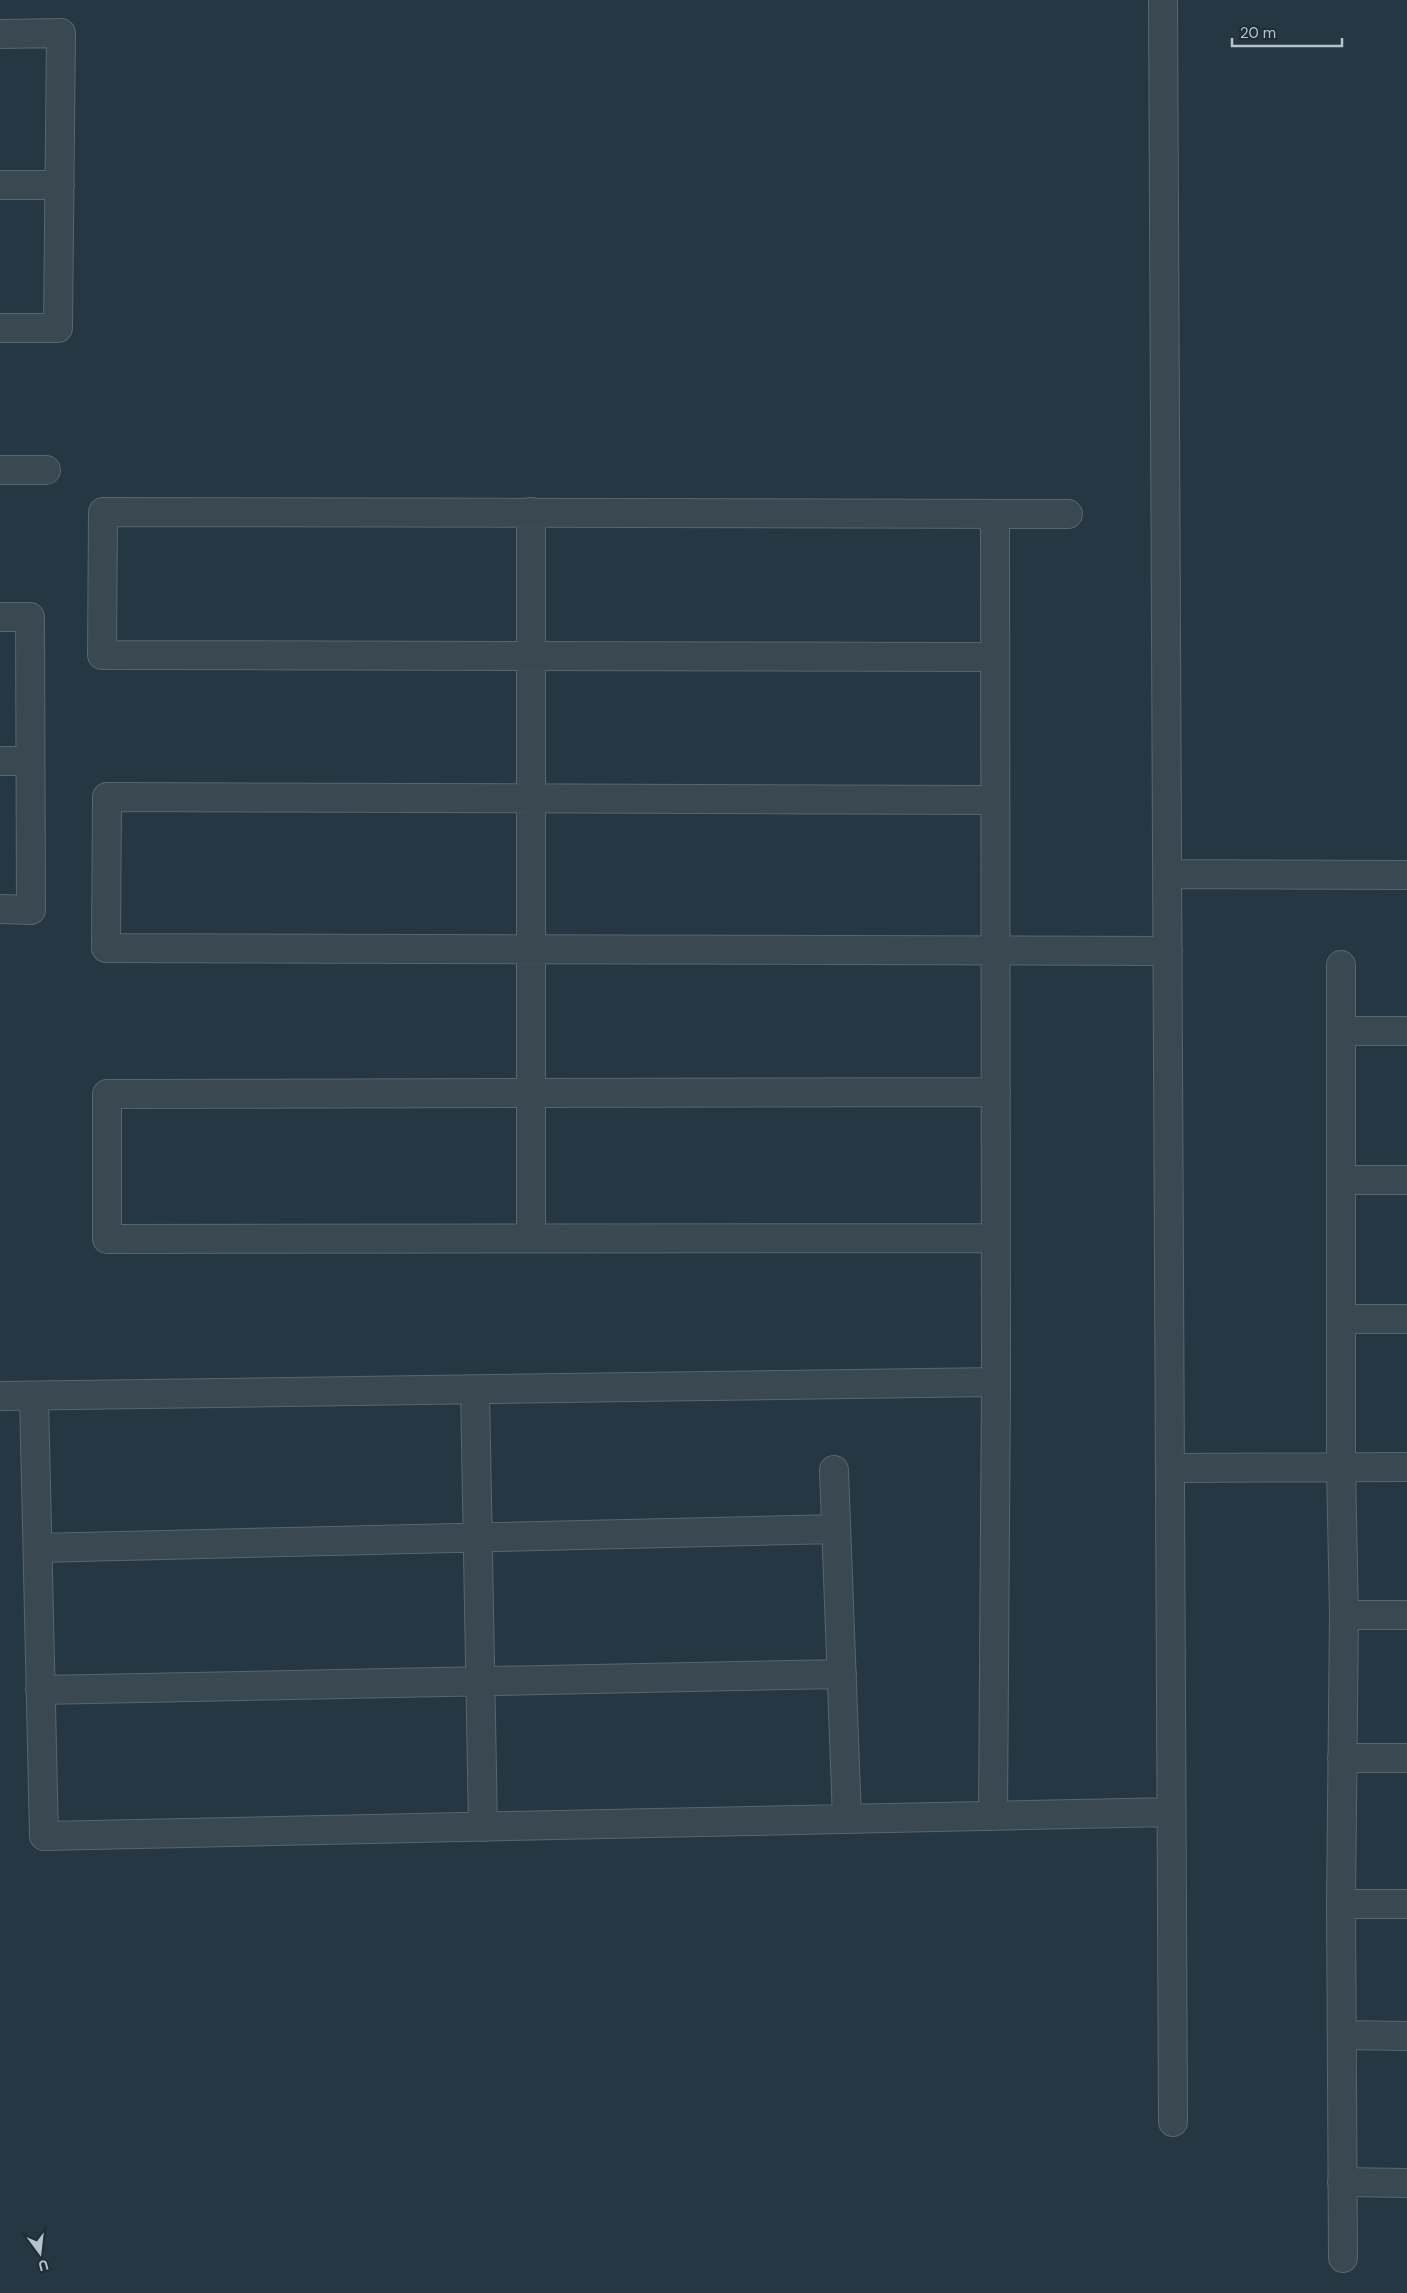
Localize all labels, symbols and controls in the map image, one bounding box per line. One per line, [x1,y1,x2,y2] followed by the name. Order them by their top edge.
[1232,15,1342,47] scale bar
[1240,23,1276,43] text: 20 m
[15,2228,65,2278] north arrow
[36,2256,50,2275] text: U

